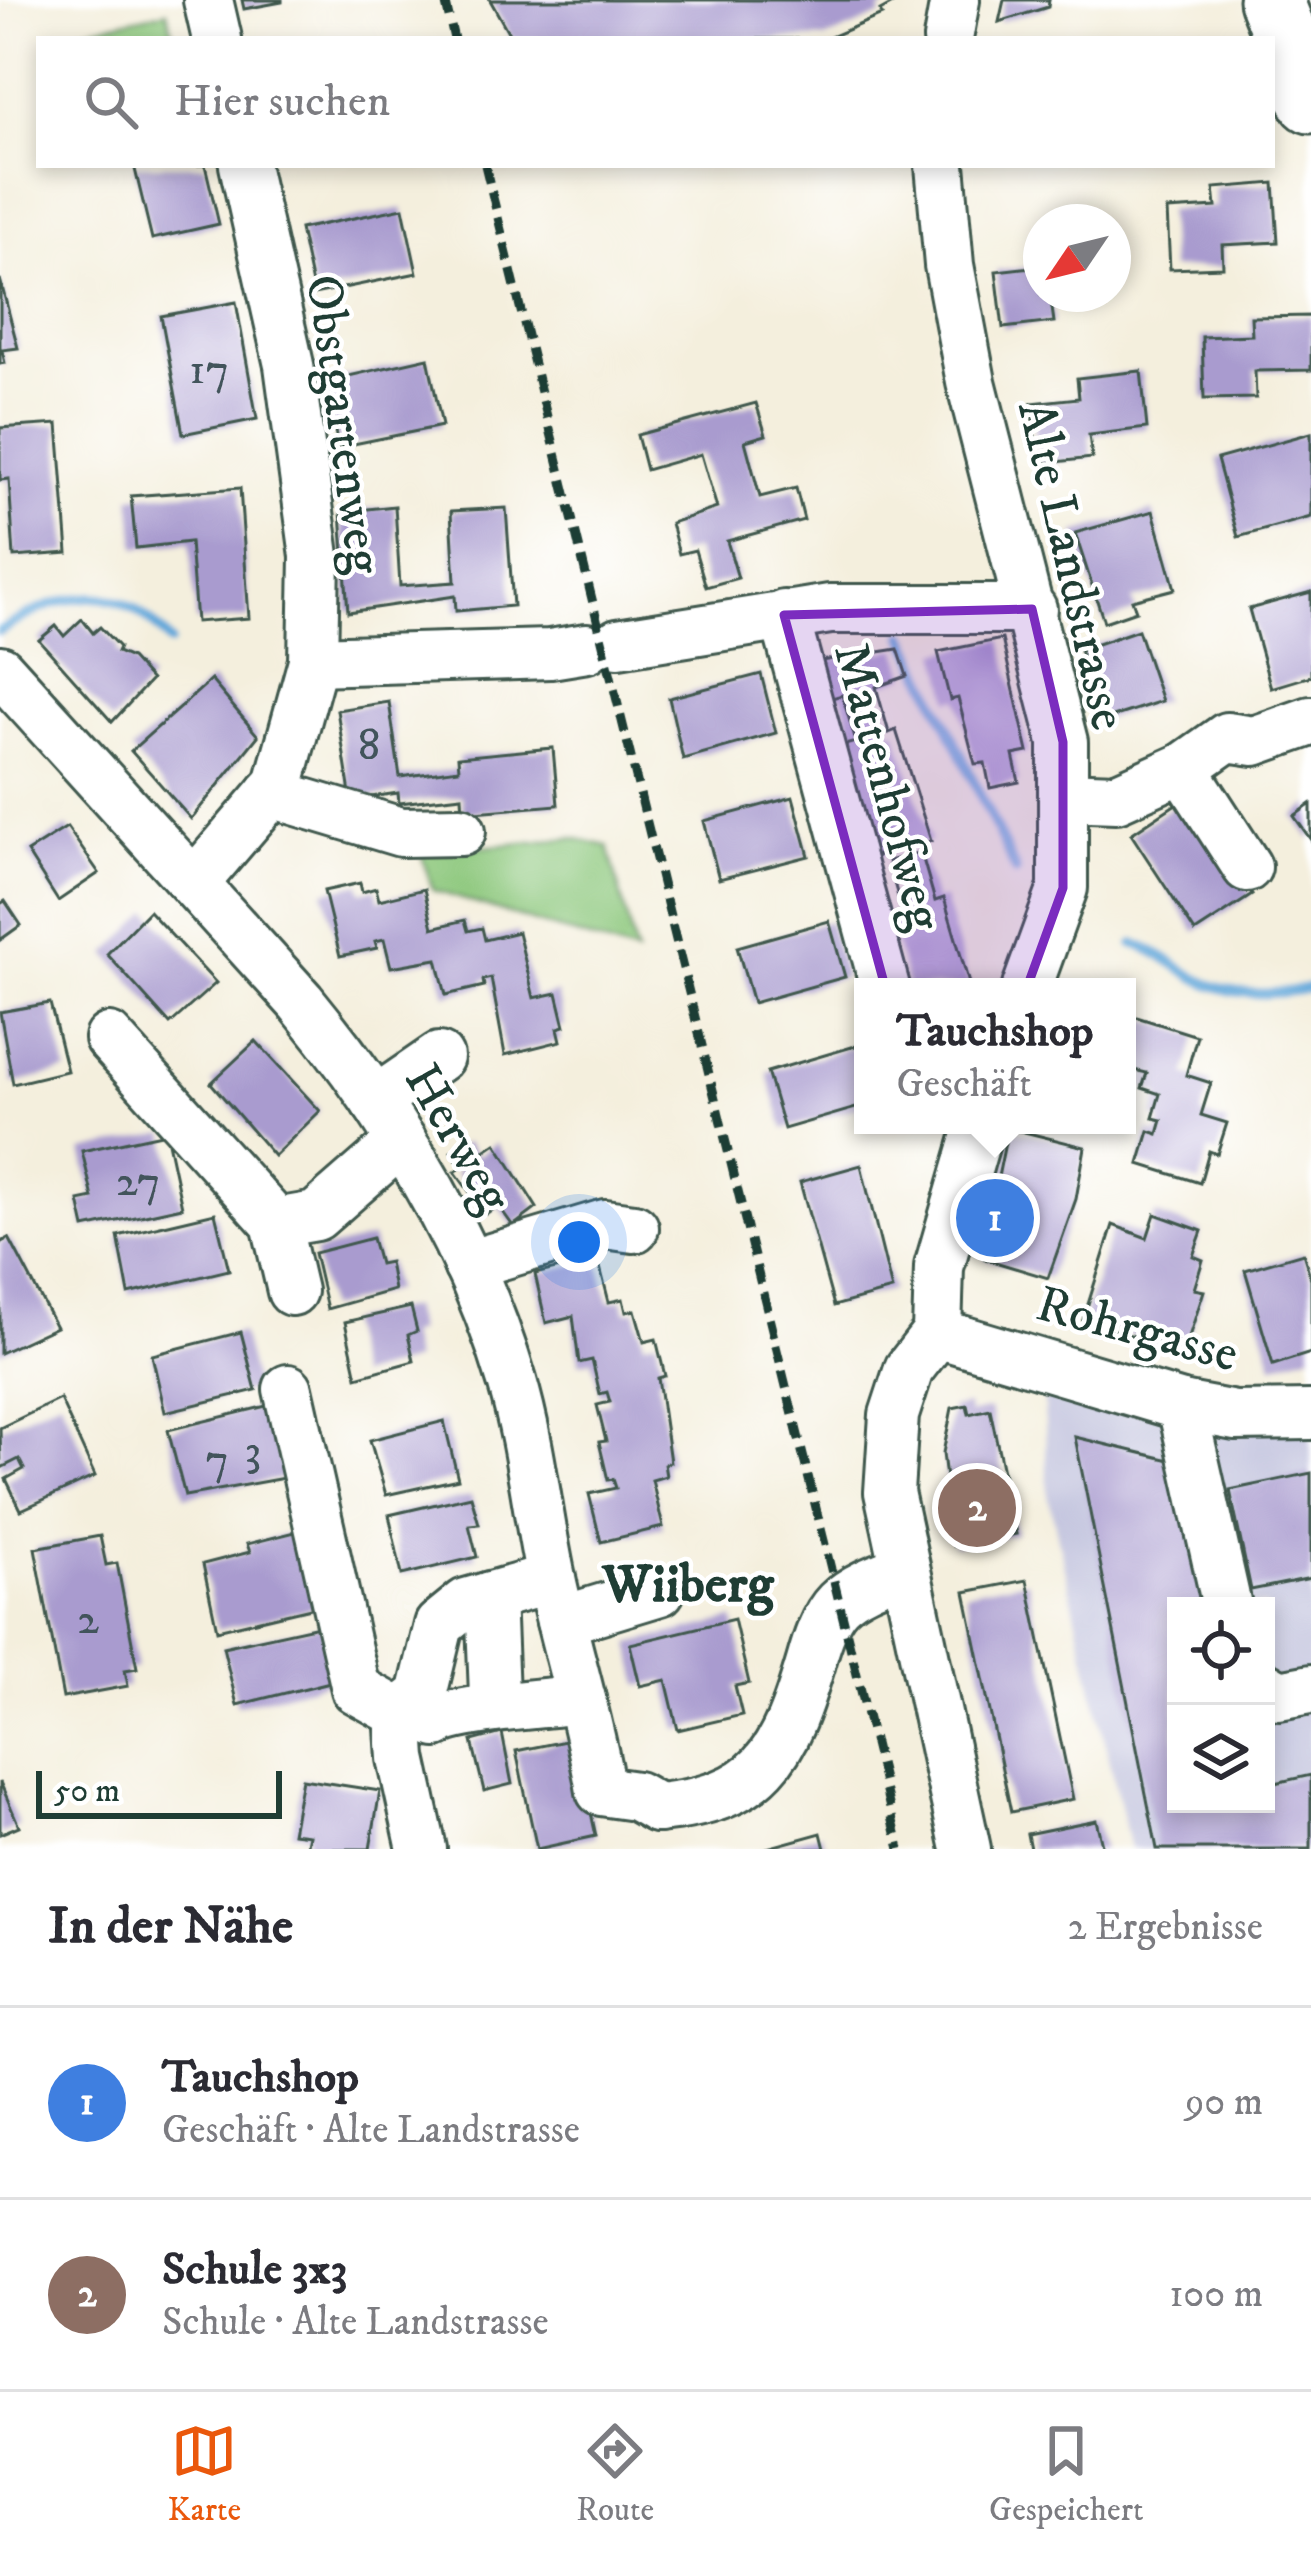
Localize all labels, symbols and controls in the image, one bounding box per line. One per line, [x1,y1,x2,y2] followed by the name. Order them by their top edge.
[36,36,1275,168] search box
[78,69,144,135] icon: search
[174,74,390,130] text: Hier suchen
[1023,204,1131,312] north arrow
[290,271,396,578] street label: Obstgartenweg
[189,342,229,398] house number: 17
[1002,395,1140,736] street label: Alte Landstrasse
[818,636,956,938] street label: Mattenhofweg
[358,718,380,774] house number: 8
[854,978,1136,1134] popup
[897,1004,1093,1060] text: Tauchshop
[389,1053,525,1224] street label: Herweg
[897,1060,1032,1109] text: Geschäft
[116,1154,160,1210] house number: 27
[956,1173,1034,1263] pin: 1
[549,1212,609,1272] your location
[1030,1272,1245,1387] street label: Rohrgasse
[245,1423,261,1479] house number: 3
[205,1432,229,1488] house number: 7
[938,1463,1016,1553] pin: 2
[601,1552,775,1619] district label: Wiiberg
[77,1592,99,1648] house number: 2
[1167,1597,1275,1813] map controls
[1167,1597,1275,1705] button: locate
[1167,1705,1275,1813] button: layers
[36,1765,282,1818] scale bar
[54,1771,120,1812] text: 50 m
[48,1895,293,1959] text: In der Nähe
[1067,1903,1263,1952] text: 2 Ergebnisse
[162,2050,359,2106] text: Tauchshop
[80,2078,94,2127] text: 1
[1185,2078,1263,2127] text: 90 m
[162,2106,580,2155] text: Geschäft · Alte Landstrasse
[162,2242,347,2298] text: Schule 3x3
[77,2270,97,2319] text: 2
[1169,2270,1263,2319] text: 100 m
[162,2298,549,2347] text: Schule · Alte Landstrasse
[167,2418,241,2531] tab: Karte
[576,2418,654,2531] tab: Route
[989,2418,1144,2531] tab: Gespeichert

